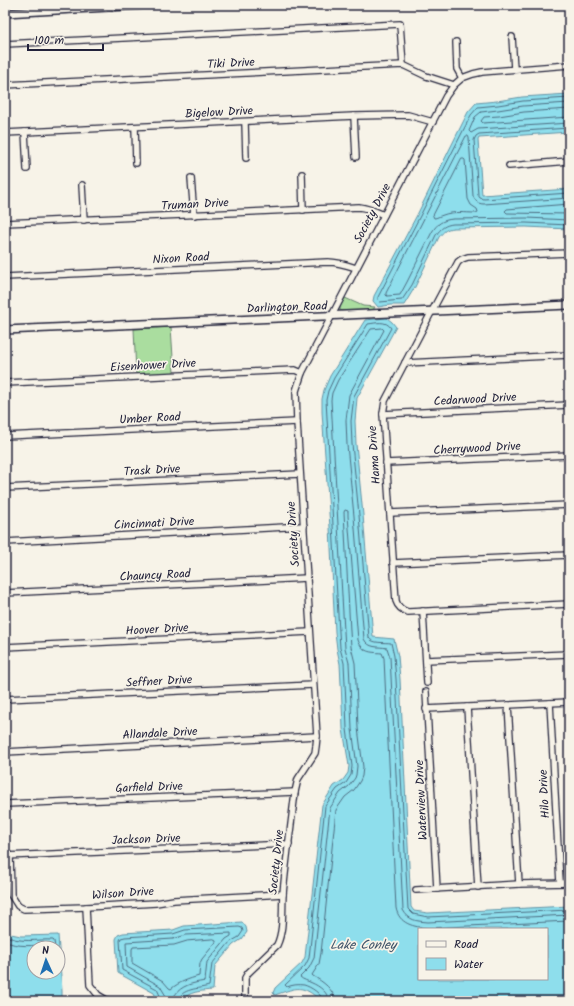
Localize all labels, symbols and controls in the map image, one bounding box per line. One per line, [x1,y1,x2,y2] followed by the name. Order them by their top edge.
[28,26,103,52] scale bar
[34,31,65,50] text: 100 m
[207,53,256,74] street label: Tiki Drive
[185,101,254,124] street label: Bigelow Drive
[349,179,396,247] street label: Society Drive
[161,193,230,216] street label: Truman Drive
[152,247,211,269] street label: Nixon Road
[246,297,329,318] street label: Darlington Road
[110,354,197,377] street label: Eisenhower Drive
[433,388,518,411] street label: Cedarwood Drive
[119,407,182,430] street label: Umber Road
[363,424,386,485] street label: Hama Drive
[433,437,522,460] street label: Cherrywood Drive
[123,459,181,481] street label: Trask Drive
[282,500,305,567] street label: Society Drive
[113,512,195,535] street label: Cincinnati Drive
[119,564,192,587] street label: Chauncy Road
[125,618,190,641] street label: Hoover Drive
[125,670,193,693] street label: Seffner Drive
[122,722,199,745] street label: Allandale Drive
[410,759,433,841] street label: Waterview Drive
[534,768,555,819] street label: Hilo Drive
[115,777,184,798] street label: Garfield Drive
[264,828,289,896] street label: Society Drive
[111,829,181,850] street label: Jackson Drive
[91,882,155,905] street label: Wilson Drive
[418,928,548,980] legend
[330,935,398,956] water label: Lake Conley
[454,935,479,954] text: Road
[26,940,66,980] north arrow
[42,942,50,960] text: N
[454,955,484,974] text: Water

